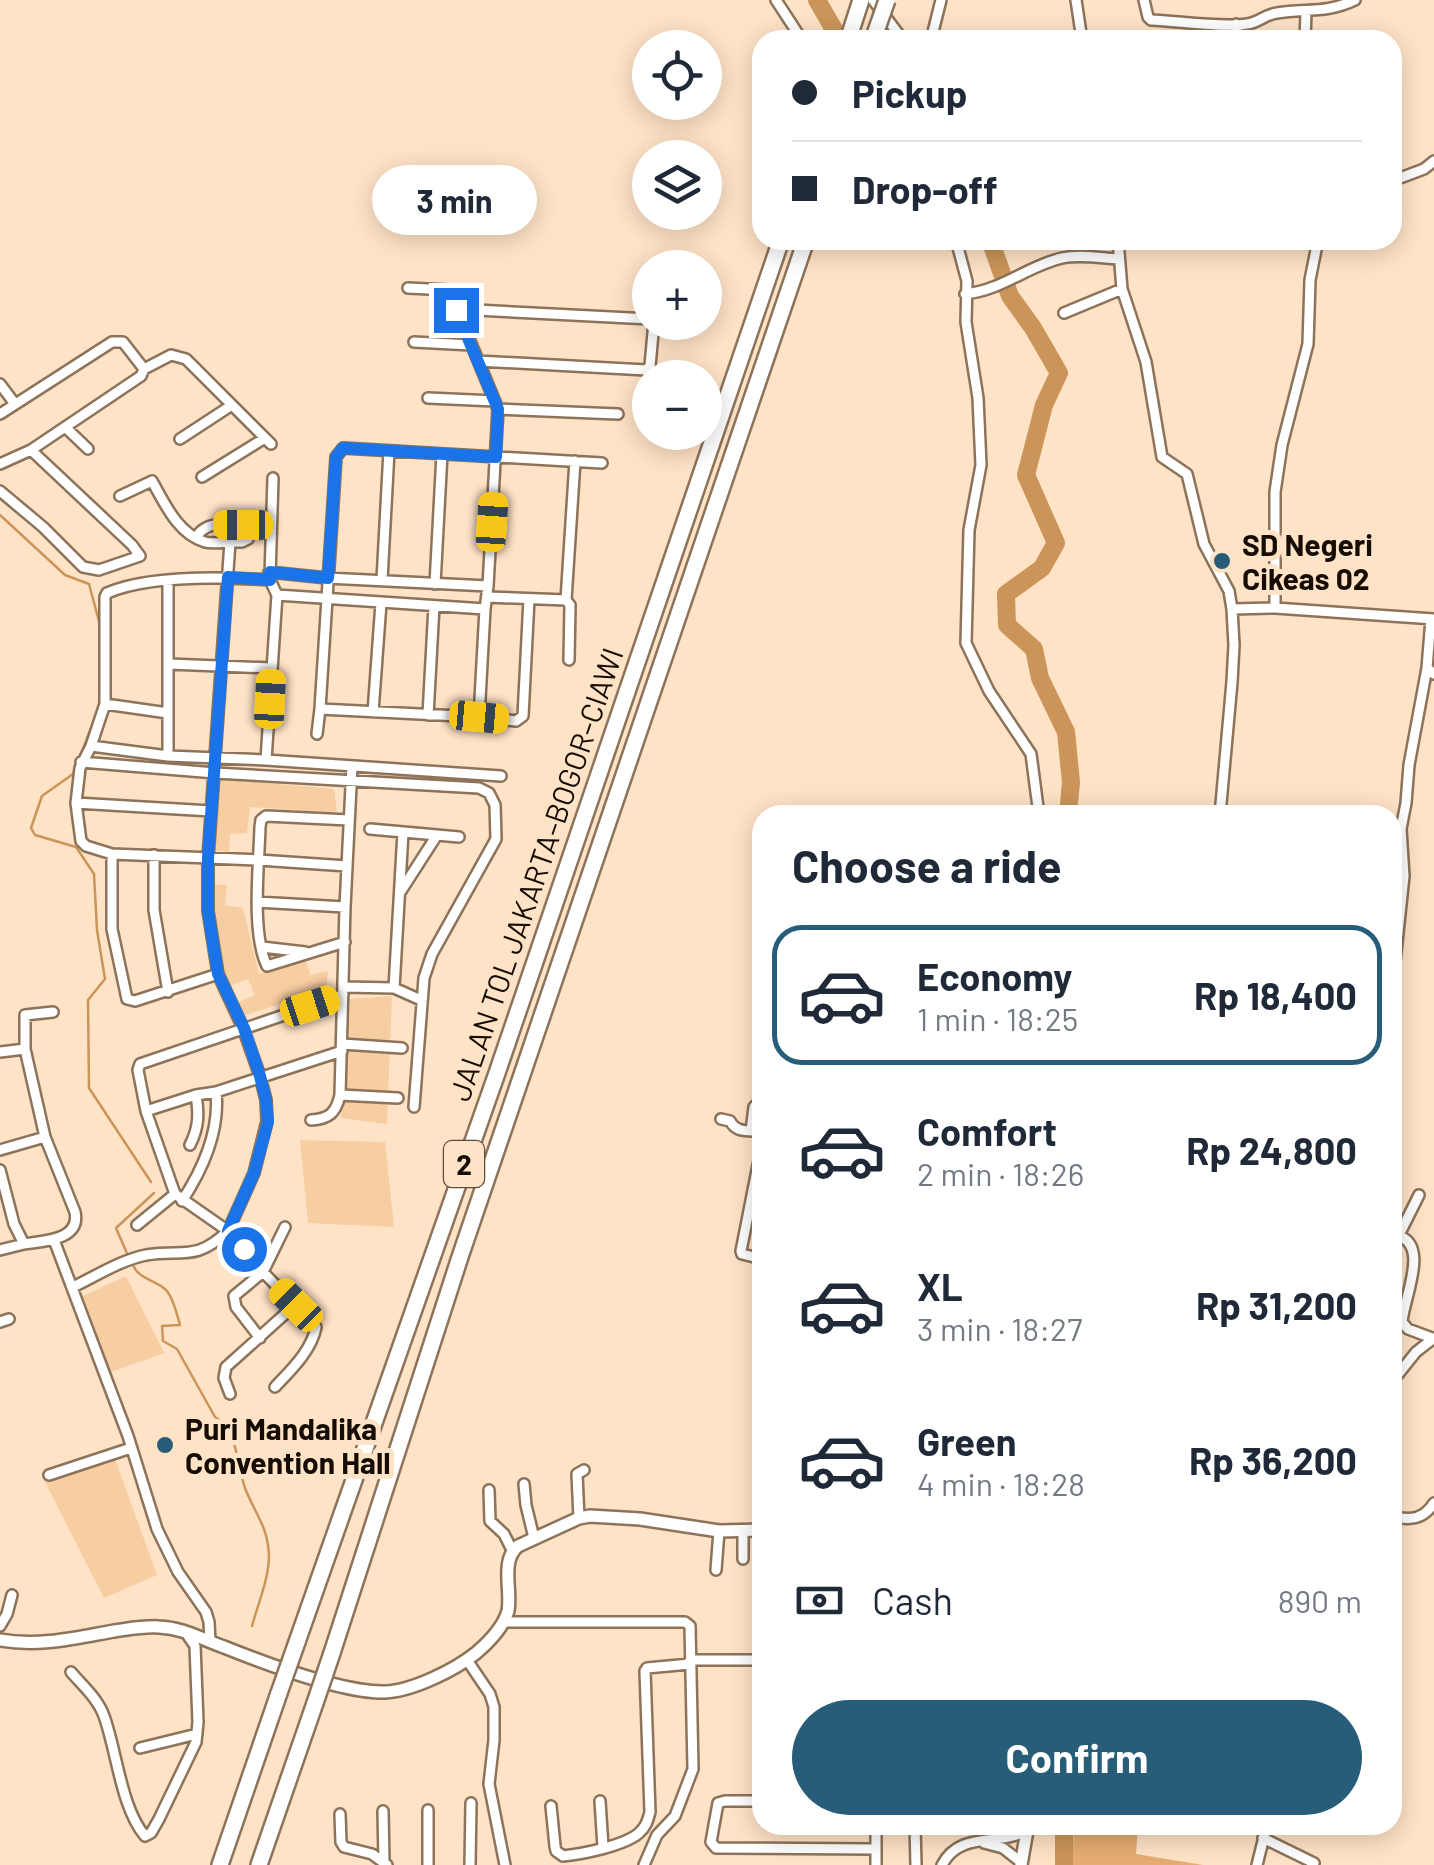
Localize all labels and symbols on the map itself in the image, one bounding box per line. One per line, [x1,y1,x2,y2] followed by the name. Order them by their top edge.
[374,165,538,235] callout: 3 min
[434,288,479,333] route end
[475,491,509,553] car
[213,510,273,540] car
[1242,526,1373,596] place label: SD Negeri Cikeas 02
[1211,550,1233,572] marker: SD Negeri Cikeas 02
[440,643,630,1105] street label: JALAN TOL JAKARTA–BOGOR–CIAWI
[253,668,287,730] car
[448,699,510,735] car
[277,982,343,1030] car
[444,1141,484,1187] road number: 2
[222,1227,267,1272] route start
[264,1273,328,1337] car
[185,1410,391,1480] place label: Puri Mandalika Convention Hall
[154,1434,176,1456] marker: Puri Mandalika Convention Hall

